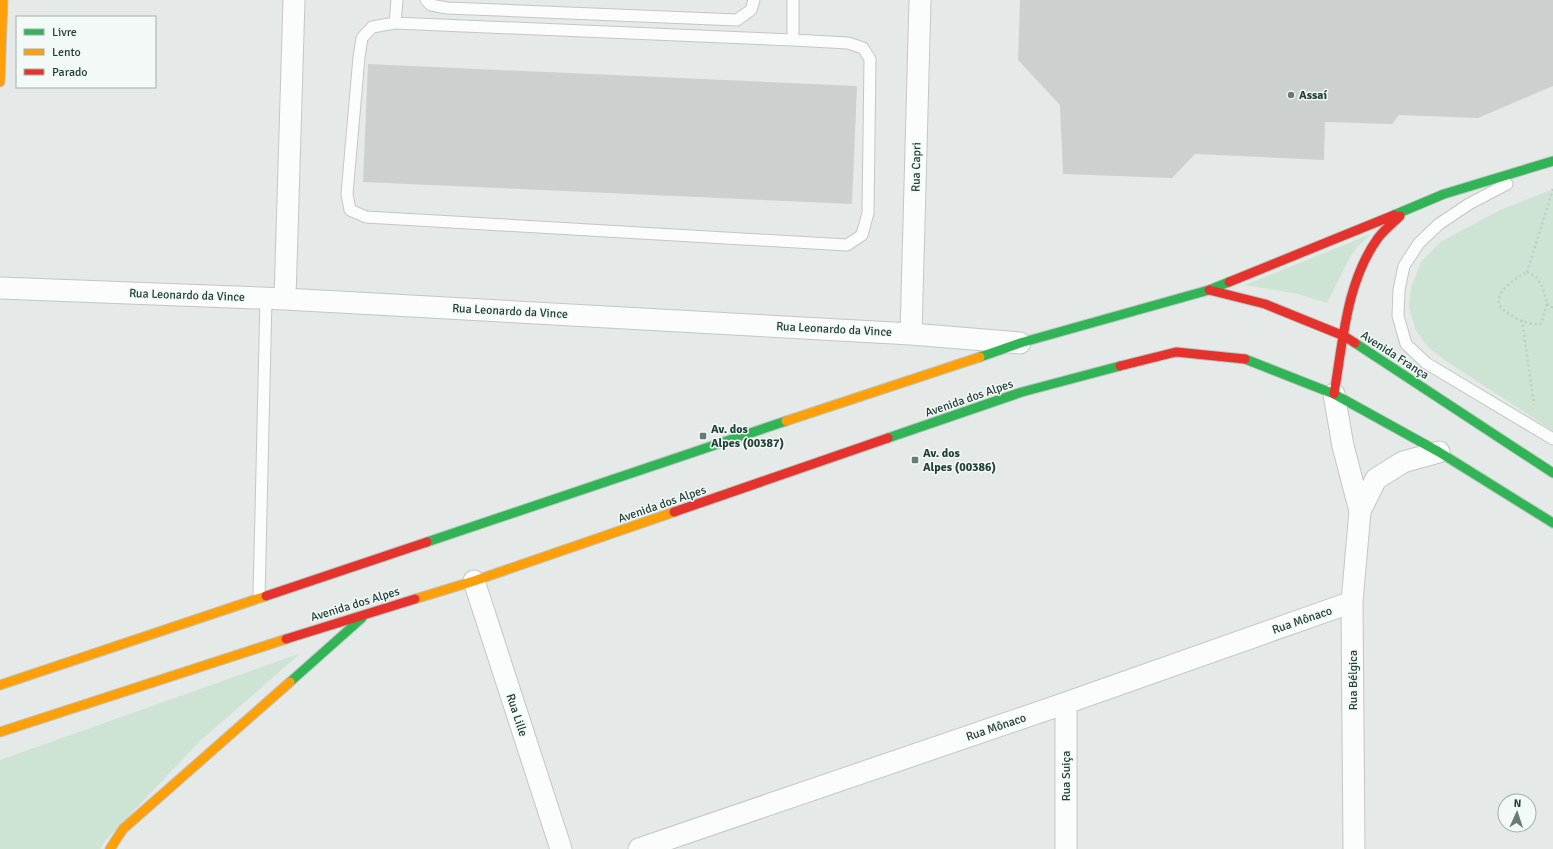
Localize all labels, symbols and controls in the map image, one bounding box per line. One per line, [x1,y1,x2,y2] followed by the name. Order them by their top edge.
[16,16,156,88] legend
[52,25,77,40] text: Livre
[52,45,81,60] text: Lento
[52,65,88,80] text: Parado
[1299,88,1327,103] place label: Assaí
[1286,90,1296,100] marker: Assaí
[909,142,924,192] street label: Rua Capri
[129,286,245,305] street label: Rua Leonardo da Vince
[452,301,568,322] street label: Rua Leonardo da Vince
[776,319,892,340] street label: Rua Leonardo da Vince
[1358,328,1432,383] street label: Avenida França
[923,376,1015,421] street label: Avenida dos Alpes
[711,422,784,451] place label: Av. dos Alpes (00387)
[698,431,708,441] marker: Av. dos Alpes (00387)
[923,446,996,475] place label: Av. dos Alpes (00386)
[910,455,920,465] marker: Av. dos Alpes (00386)
[616,482,708,527] street label: Avenida dos Alpes
[309,584,401,625] street label: Avenida dos Alpes
[1270,603,1334,638] street label: Rua Mônaco
[1346,650,1361,710] street label: Rua Bélgica
[503,692,531,739] street label: Rua Lille
[964,710,1028,745] street label: Rua Mônaco
[1059,751,1074,801] street label: Rua Suiça
[1497,793,1537,833] north arrow
[1513,797,1522,810] text: N

